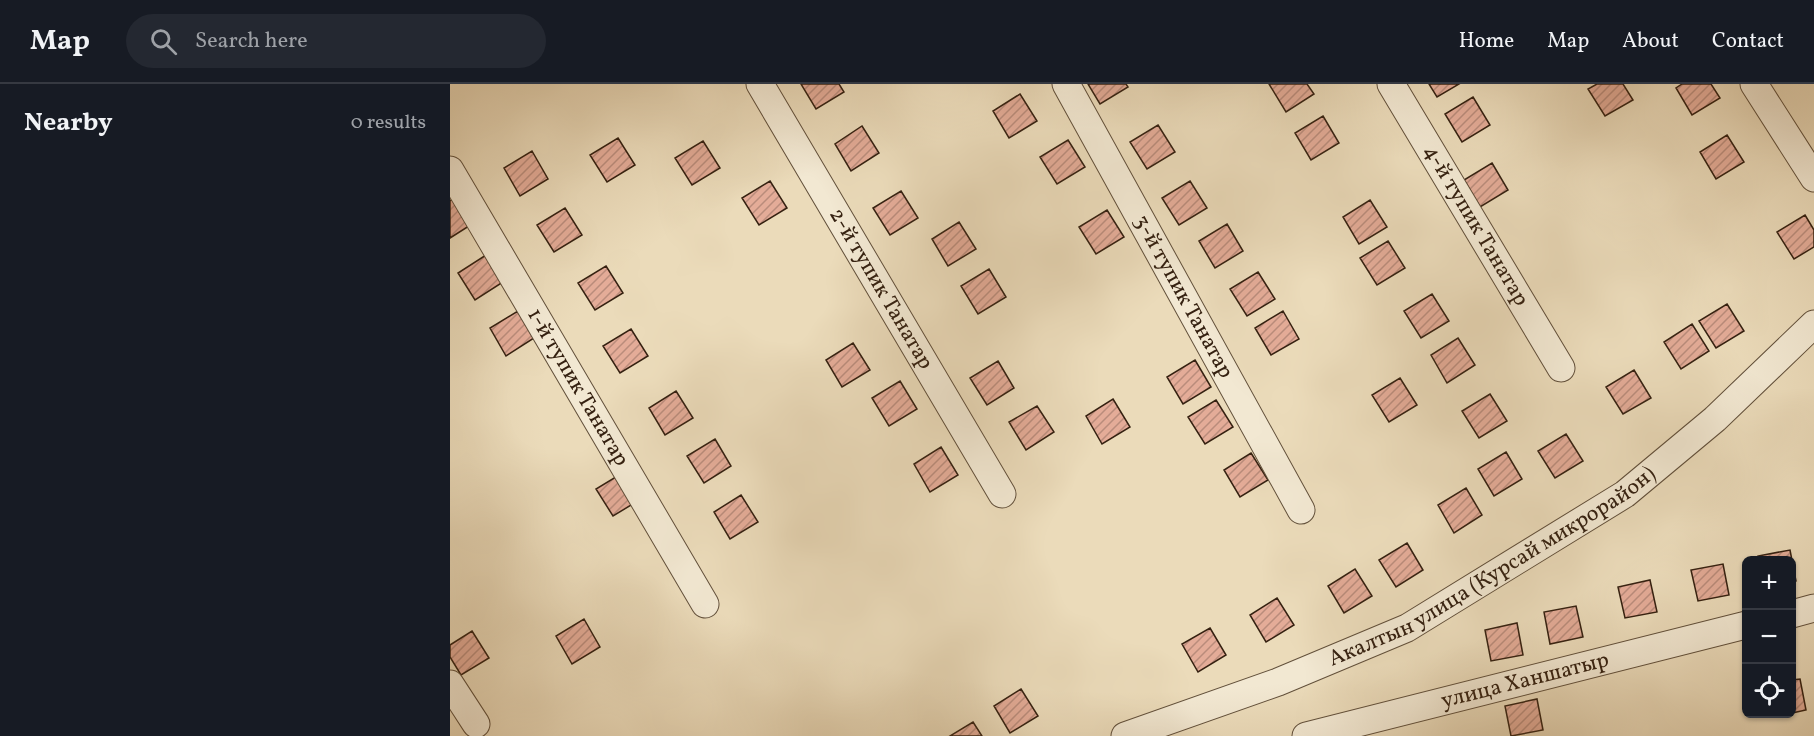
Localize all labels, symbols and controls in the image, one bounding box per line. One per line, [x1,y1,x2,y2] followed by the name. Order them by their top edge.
[126,14,546,68] search box
[30,22,90,61] text: Map
[147,25,180,58] icon: search
[195,26,308,57] text: Search here
[1459,27,1514,56] text: Home
[1547,27,1589,56] text: Map
[1622,27,1679,56] text: About
[1712,27,1784,56] text: Contact
[24,105,113,141] text: Nearby
[351,109,426,137] text: 0 results
[1415,139,1536,312] street label: 4-й тупик Танатар
[821,202,941,376] street label: 2-й тупик Танатар
[1126,209,1241,384] street label: 3-й тупик Танатар
[519,302,636,472] street label: 1-й тупик Танатар
[1324,459,1662,675] street label: Акалтын улица (Курсай микрорайон)
[1742,556,1796,718] map controls
[1742,556,1796,610] button: +
[1742,610,1796,664] button: −
[1438,645,1612,717] street label: улица Ханшатыр
[1742,664,1796,718] button: locate

